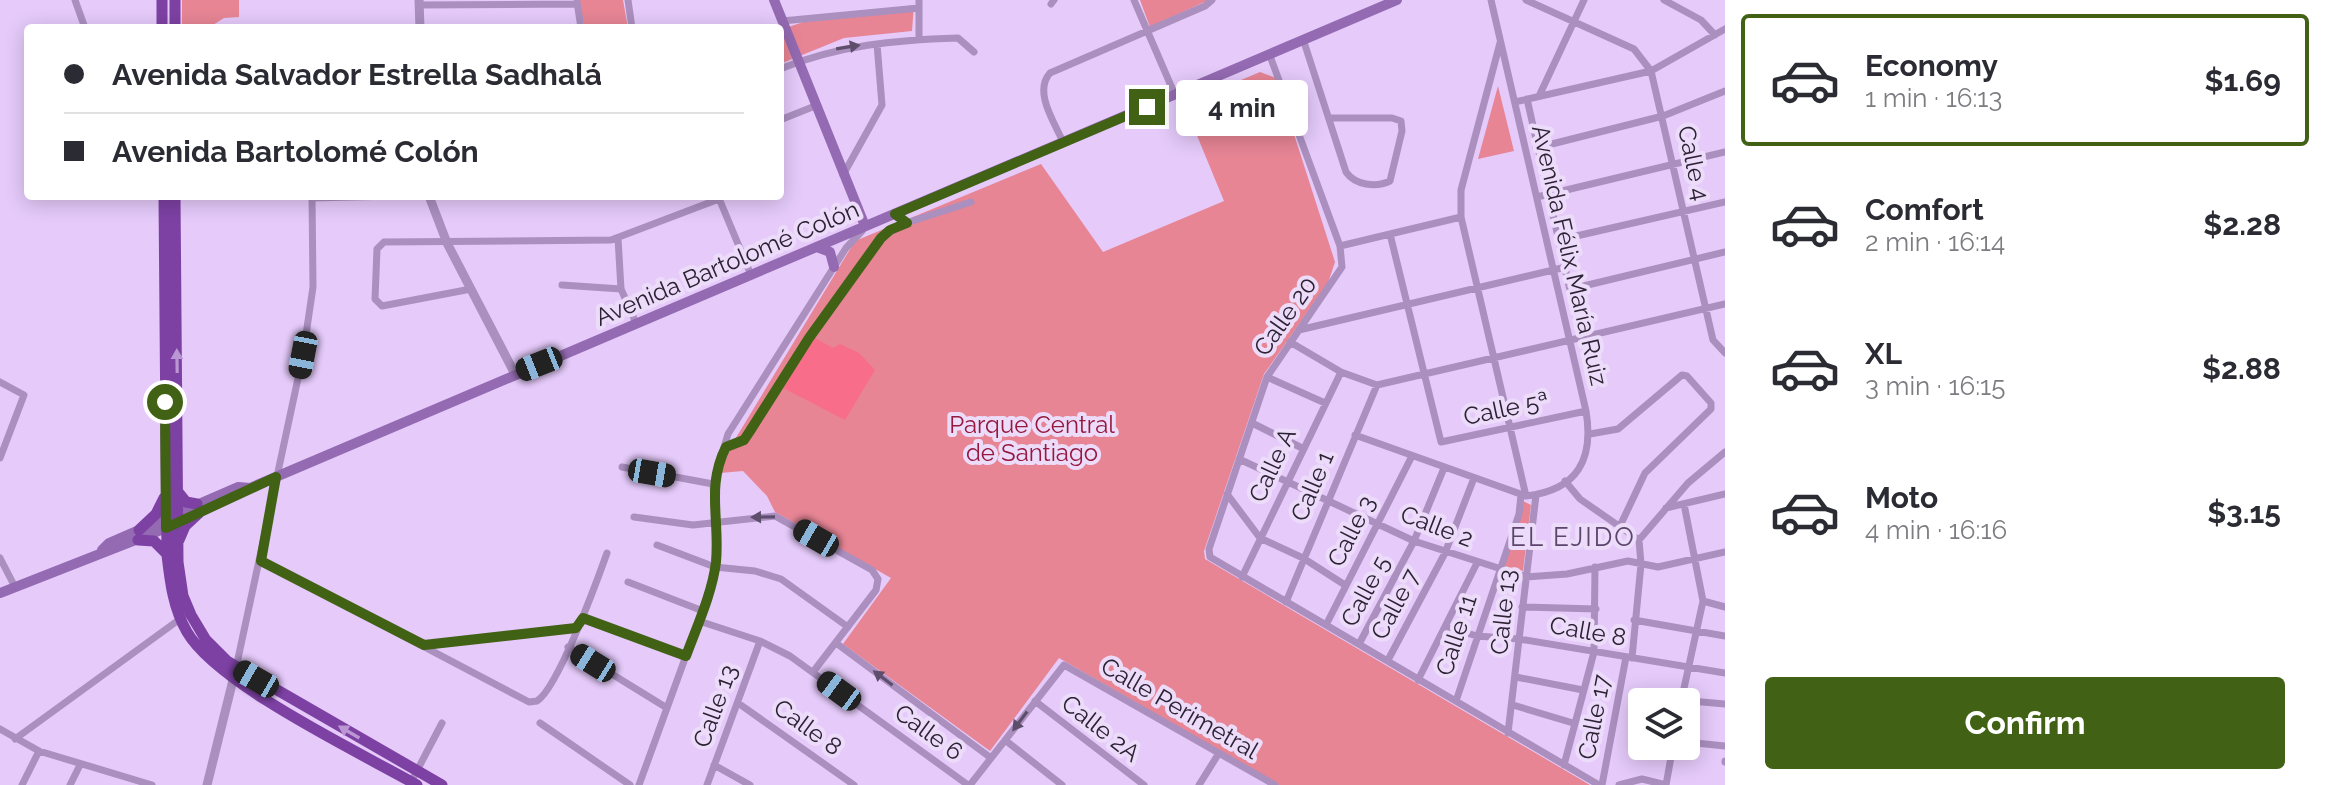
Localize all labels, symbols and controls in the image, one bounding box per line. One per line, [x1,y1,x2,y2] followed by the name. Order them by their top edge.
[836,40,861,53] one-way arrow
[1769,44,1841,116] icon: car
[1865,48,1998,83] text: Economy
[112,57,602,92] text: Avenida Salvador Estrella Sadhalá
[2205,63,2281,98] text: $1.69
[1175,79,1307,135] callout: 4 min
[1865,83,2002,113] text: 1 min · 16:13
[1129,89,1165,125] route end
[1208,93,1276,123] text: 4 min
[1526,122,1614,388] street label: Avenida Félix María Ruiz
[1672,123,1716,203] street label: Calle 4
[112,134,479,169] text: Avenida Bartolomé Colón
[1769,188,1841,260] icon: car
[1865,192,1984,227] text: Comfort
[591,194,863,332] street label: Avenida Bartolomé Colón
[2203,207,2281,242] text: $2.28
[1865,227,2005,257] text: 2 min · 16:14
[1247,271,1323,361] street label: Calle 20
[287,329,319,381] car
[1769,332,1841,404] icon: car
[1865,336,1902,371] text: XL
[512,344,566,384] car
[171,348,183,373] one-way arrow
[2202,351,2281,386] text: $2.88
[1865,371,2005,401] text: 3 min · 16:15
[147,384,183,420] route start
[1461,385,1551,431] street label: Calle 5ª
[949,410,1115,467] park label: Parque Central de Santiago
[1242,423,1302,507] street label: Calle A
[1284,447,1340,525] street label: Calle 1
[626,457,678,489] car
[1769,476,1841,548] icon: car
[1865,480,1938,515] text: Moto
[1321,491,1381,571] street label: Calle 3
[2207,495,2281,530] text: $3.15
[1397,499,1477,553] street label: Calle 2
[749,511,775,523] one-way arrow
[1865,515,2007,545] text: 4 min · 16:16
[789,516,843,560] car
[1510,522,1636,552] district label: EL EJIDO
[1334,551,1396,631] street label: Calle 5
[1364,564,1426,644] street label: Calle 7
[1484,568,1522,656] street label: Calle 13
[1429,591,1483,679] street label: Calle 11
[1548,610,1628,652] street label: Calle 8
[566,640,620,686] car
[1096,651,1264,765] street label: Calle Perimetral
[229,657,283,701] car
[687,661,743,751] street label: Calle 13
[813,667,865,715] car
[872,670,894,686] one-way arrow
[1572,672,1616,762] street label: Calle 17
[1765,677,2285,769] button: Confirm
[1056,688,1146,768] street label: Calle 2A
[1628,688,1700,760] map controls
[1628,688,1700,760] button: layers
[768,693,848,761] street label: Calle 8
[889,698,969,766] street label: Calle 6
[1012,711,1028,731] one-way arrow
[338,725,360,739] one-way arrow

